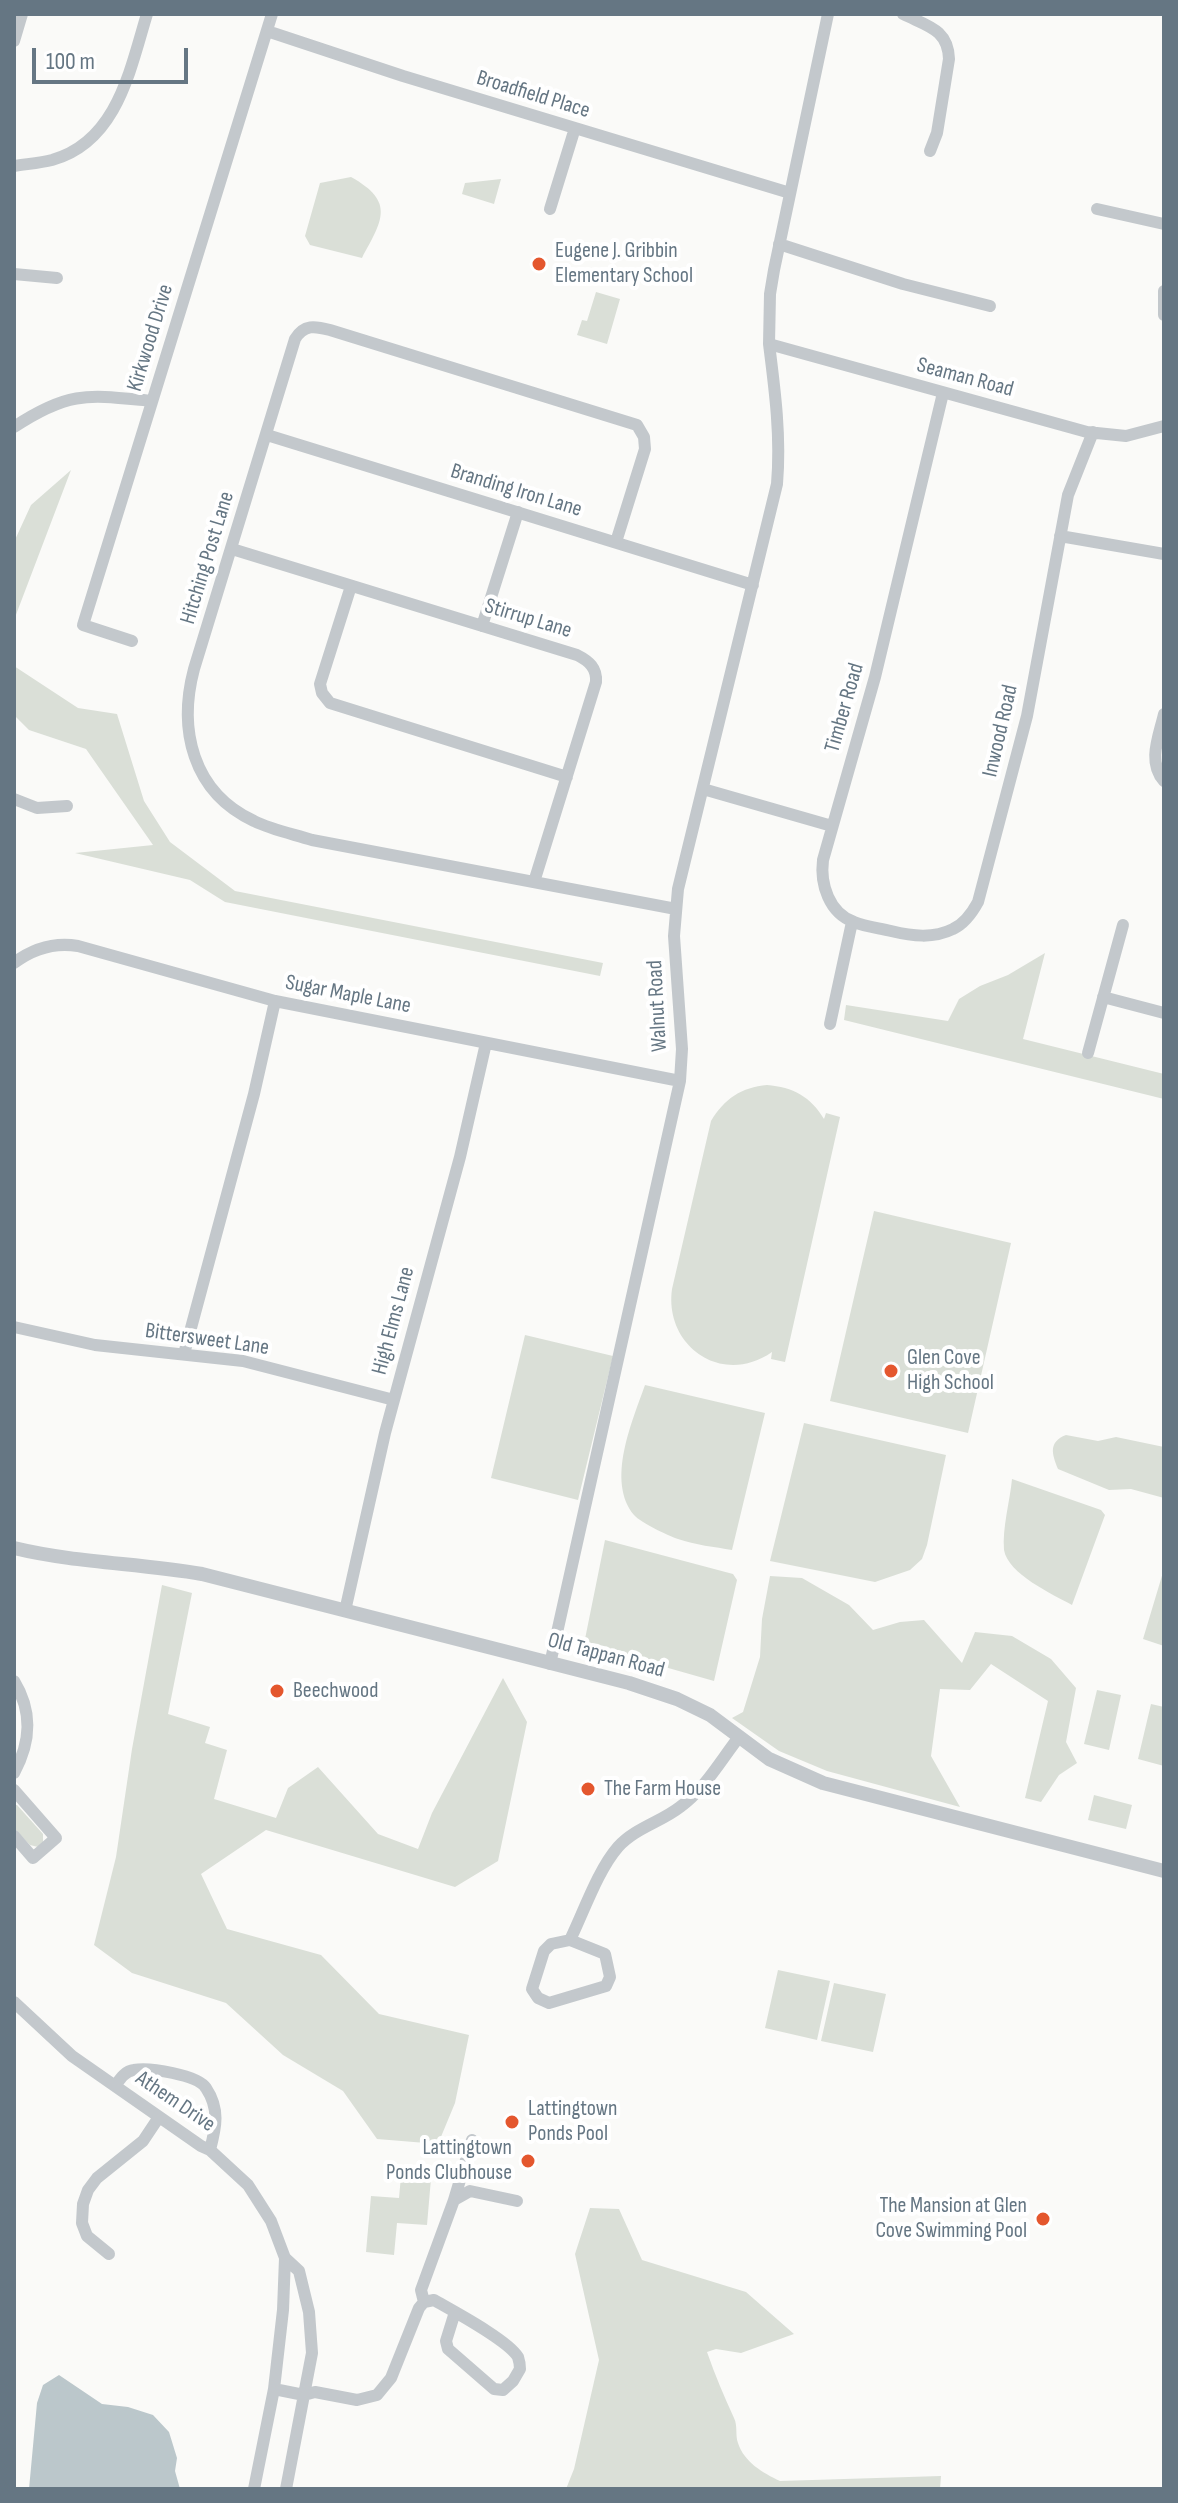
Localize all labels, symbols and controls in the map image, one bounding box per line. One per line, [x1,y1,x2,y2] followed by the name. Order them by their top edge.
[36,32,192,82] scale bar
[46,47,95,76] text: 100 m
[473,65,593,125] street label: Broadfield Place
[555,238,693,290] place label: Eugene J. Gribbin Elementary School
[530,255,548,273] marker: Eugene J. Gribbin Elementary School
[122,281,180,395] street label: Kirkwood Drive
[914,352,1016,404] street label: Seaman Road
[447,459,585,523] street label: Branding Iron Lane
[175,489,241,627] street label: Hitching Post Lane
[481,593,575,645] street label: Stirrup Lane
[820,660,870,756] street label: Timber Road
[978,682,1024,780] street label: Inwood Road
[642,959,674,1053] street label: Walnut Road
[283,970,413,1020] street label: Sugar Maple Lane
[367,1264,421,1378] street label: High Elms Lane
[143,1318,271,1362] street label: Bittersweet Lane
[907,1345,994,1396] place label: Glen Cove High School
[882,1362,900,1380] marker: Glen Cove High School
[545,1628,667,1684] street label: Old Tappan Road
[293,1678,378,1704] place label: Beechwood
[268,1682,286,1700] marker: Beechwood
[604,1776,721,1802] place label: The Farm House
[579,1780,597,1798] marker: The Farm House
[130,2066,220,2138] street label: Athem Drive
[528,2096,618,2148] place label: Lattingtown Ponds Pool
[503,2113,521,2131] marker: Lattingtown Ponds Pool
[386,2135,512,2186] place label: Lattingtown Ponds Clubhouse
[519,2152,537,2170] marker: Lattingtown Ponds Clubhouse
[875,2193,1027,2244] place label: The Mansion at Glen Cove Swimming Pool
[1034,2210,1052,2228] marker: The Mansion at Glen Cove Swimming Pool

